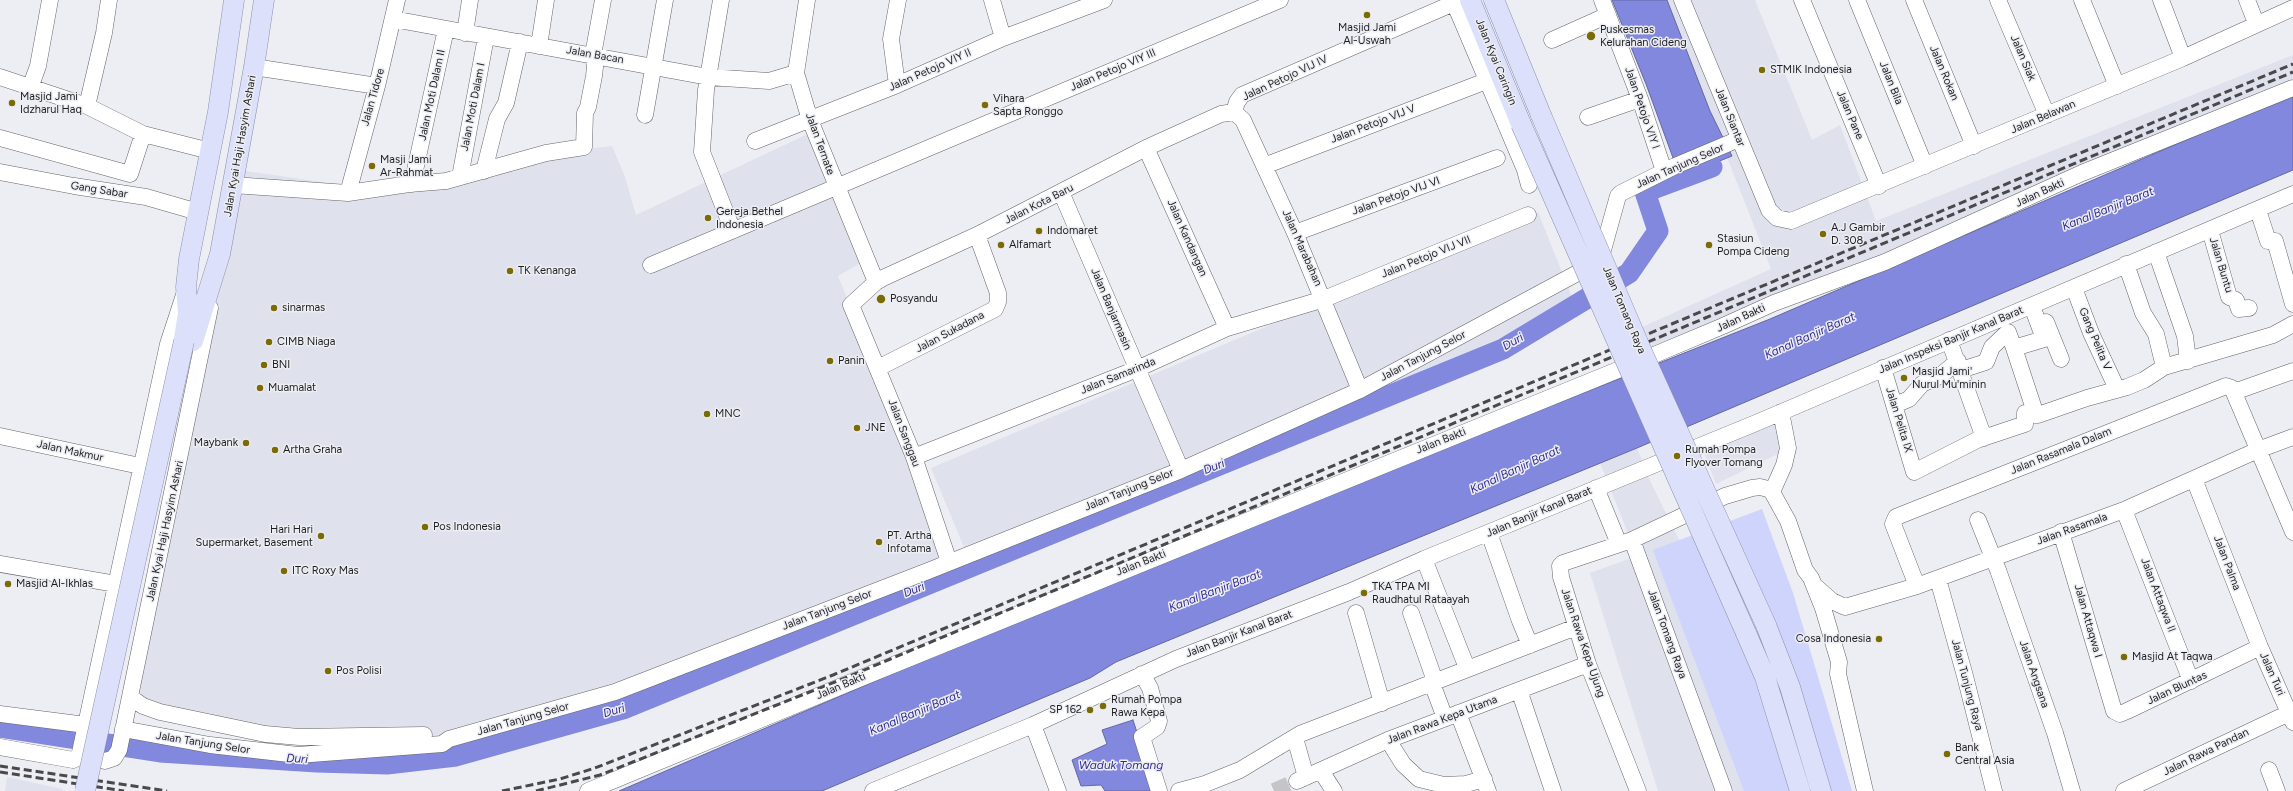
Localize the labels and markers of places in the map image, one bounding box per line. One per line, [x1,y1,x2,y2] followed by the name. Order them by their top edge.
[1362,10,1372,20] marker: Masjid Jami Al-Uswah
[1338,21,1396,47] place label: Masjid Jami Al-Uswah
[1600,23,1687,49] place label: Puskesmas Kelurahan Cideng
[1585,30,1597,42] marker: Puskesmas Kelurahan Cideng
[1770,63,1852,77] place label: STMIK Indonesia
[1757,65,1767,75] marker: STMIK Indonesia
[20,90,82,116] place label: Masjid Jami Idzharul Haq
[993,92,1063,118] place label: Vihara Sapta Ronggo
[7,98,17,108] marker: Masjid Jami Idzharul Haq
[980,100,990,110] marker: Vihara Sapta Ronggo
[380,153,434,179] place label: Masji Jami Ar-Rahmat
[367,161,377,171] marker: Masji Jami Ar-Rahmat
[716,205,783,231] place label: Gereja Bethel Indonesia
[703,213,713,223] marker: Gereja Bethel Indonesia
[1831,221,1885,247] place label: A.J Gambir D. 308
[1047,224,1098,238] place label: Indomaret
[1034,226,1044,236] marker: Indomaret
[1818,229,1828,239] marker: A.J Gambir D. 308
[1717,232,1789,258] place label: Stasiun Pompa Cideng
[1009,238,1051,252] place label: Alfamart
[996,240,1006,250] marker: Alfamart
[1704,240,1714,250] marker: Stasiun Pompa Cideng
[518,264,576,278] place label: TK Kenanga
[505,266,515,276] marker: TK Kenanga
[890,292,938,306] place label: Posyandu
[875,293,887,305] marker: Posyandu
[282,301,325,315] place label: sinarmas
[269,303,279,313] marker: sinarmas
[277,335,335,349] place label: CIMB Niaga
[264,337,274,347] marker: CIMB Niaga
[838,354,865,368] place label: Panin
[825,356,835,366] marker: Panin
[272,358,290,372] place label: BNI
[259,360,269,370] marker: BNI
[1912,365,1986,391] place label: Masjid Jami' Nurul Mu'minin
[1899,373,1909,383] marker: Masjid Jami' Nurul Mu'minin
[268,381,316,395] place label: Muamalat
[255,383,265,393] marker: Muamalat
[715,407,741,421] place label: MNC
[702,409,712,419] marker: MNC
[865,421,886,435] place label: JNE
[852,423,862,433] marker: JNE
[194,436,238,450] place label: Maybank
[241,438,251,448] marker: Maybank
[283,443,342,457] place label: Artha Graha
[1685,443,1763,469] place label: Rumah Pompa Flyover Tomang
[270,445,280,455] marker: Artha Graha
[1672,451,1682,461] marker: Rumah Pompa Flyover Tomang
[433,520,501,534] place label: Pos Indonesia
[420,522,430,532] marker: Pos Indonesia
[195,523,313,549] place label: Hari Hari Supermarket, Basement
[887,529,932,555] place label: PT. Artha Infotama
[316,531,326,541] marker: Hari Hari Supermarket, Basement
[874,537,884,547] marker: PT. Artha Infotama
[292,564,359,578] place label: ITC Roxy Mas
[279,566,289,576] marker: ITC Roxy Mas
[16,577,93,591] place label: Masjid Al-Ikhlas
[3,579,13,589] marker: Masjid Al-Ikhlas
[1372,580,1469,606] place label: TKA TPA MI Raudhatul Rataayah
[1359,588,1369,598] marker: TKA TPA MI Raudhatul Rataayah
[1796,632,1871,646] place label: Cosa Indonesia
[1874,634,1884,644] marker: Cosa Indonesia
[2132,650,2213,664] place label: Masjid At Taqwa
[2119,652,2129,662] marker: Masjid At Taqwa
[336,664,382,678] place label: Pos Polisi
[323,666,333,676] marker: Pos Polisi
[1111,693,1182,719] place label: Rumah Pompa Rawa Kepa
[1098,701,1108,711] marker: Rumah Pompa Rawa Kepa
[1049,703,1082,717] place label: SP 162
[1085,705,1095,715] marker: SP 162
[1955,741,2014,767] place label: Bank Central Asia
[1942,749,1952,759] marker: Bank Central Asia

